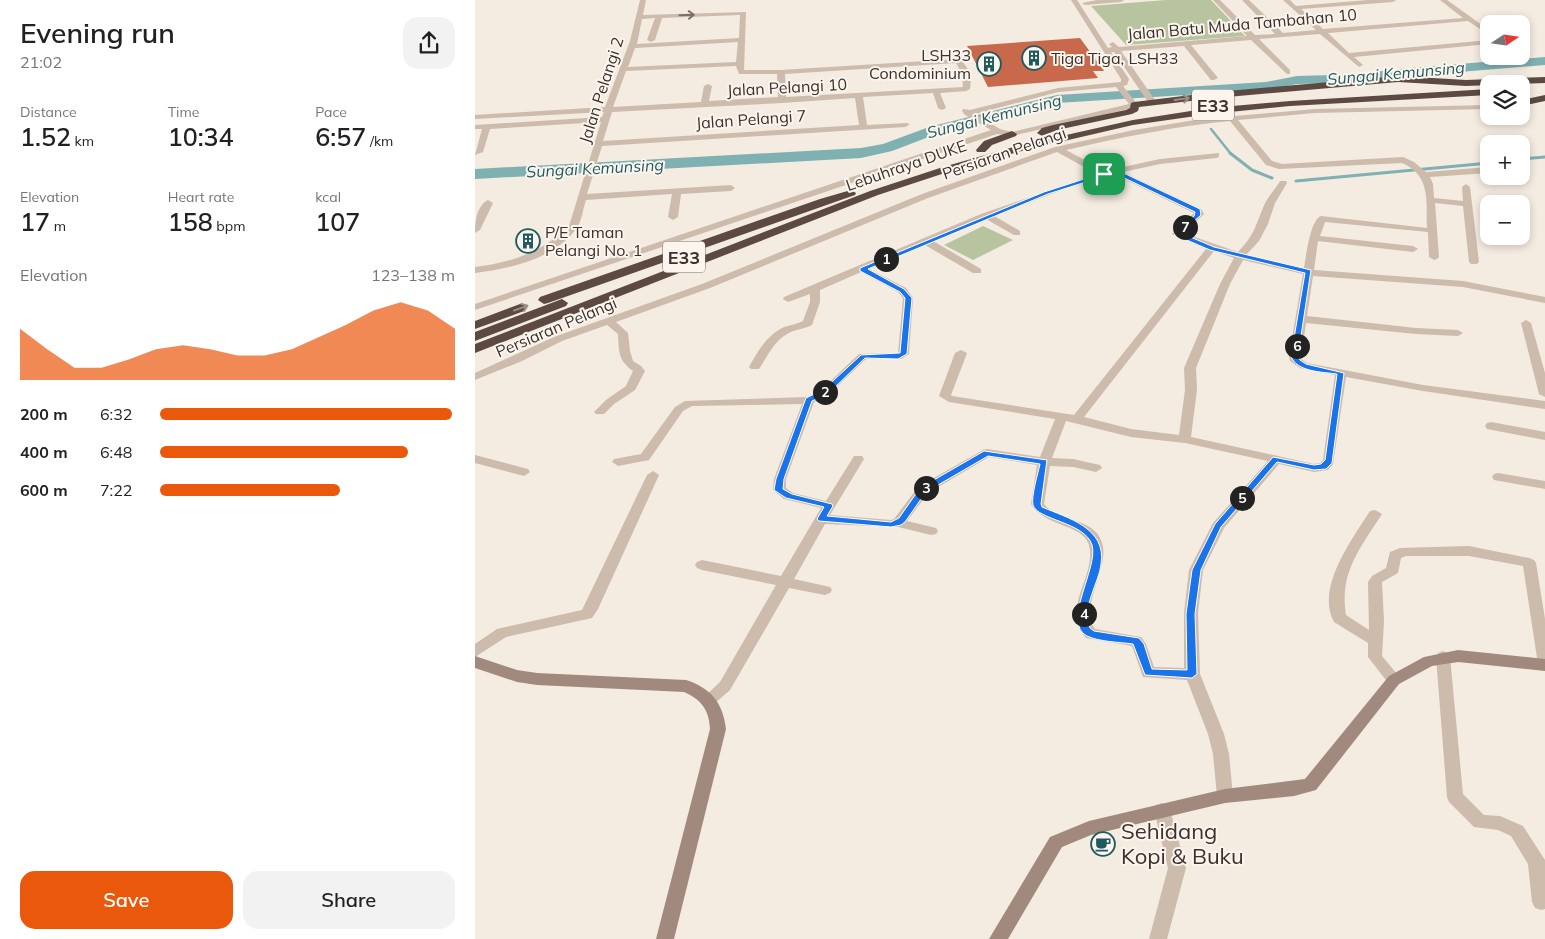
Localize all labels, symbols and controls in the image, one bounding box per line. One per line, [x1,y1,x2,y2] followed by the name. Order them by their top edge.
[1126,4,1358,44] street label: Jalan Batu Muda Tambahan 10
[679,11,695,20] one-way arrow
[20,15,175,50] text: Evening run
[1480,15,1530,65] north arrow
[1480,15,1530,245] map controls
[403,17,455,69] button: share
[574,34,628,146] street label: Jalan Pelangi 2
[869,45,971,83] place label: LSH33 Condominium
[1021,45,1047,71] building icon: Tiga Tiga, LSH33
[1051,48,1178,68] place label: Tiga Tiga, LSH33
[976,51,1002,77] building icon: LSH33 Condominium
[20,52,62,72] text: 21:02
[1326,57,1466,89] water label: Sungai Kemunsing
[726,74,848,100] street label: Jalan Pelangi 10
[1480,75,1530,125] button: layers
[925,90,1064,142] water label: Sungai Kemunsing
[1192,90,1234,120] road number: E33
[1174,94,1190,104] one-way arrow
[20,103,77,121] text: Distance
[168,103,199,121] text: Time
[315,103,347,121] text: Pace
[695,105,807,133] street label: Jalan Pelangi 7
[20,121,71,152] text: 1.52
[168,121,234,152] text: 10:34
[315,121,366,152] text: 6:57
[939,122,1069,184] street label: Persiaran Pelangi
[71,132,94,150] text: km
[366,132,393,150] text: /km
[843,135,969,195] street label: Lebuhraya DUKE
[1480,135,1530,185] button: +
[1083,153,1125,195] pin
[526,154,665,182] water label: Sungai Kemunsing
[1090,160,1118,188] icon: arrive
[20,188,79,206] text: Elevation
[168,188,234,206] text: Heart rate
[315,188,341,206] text: kcal
[1480,195,1530,245] button: −
[20,206,50,237] text: 17
[168,206,213,237] text: 158
[315,206,360,237] text: 107
[1173,214,1197,240] pin: 7
[50,217,66,235] text: m
[213,217,245,235] text: bpm
[1181,218,1190,236] text: 7
[545,222,642,260] place label: P/E Taman Pelangi No. 1
[515,228,541,254] building icon: P/E Taman Pelangi No. 1
[663,242,705,272] road number: E33
[873,246,899,272] pin: 1
[882,250,891,268] text: 1
[20,265,88,285] text: Elevation
[371,265,455,285] text: 123–138 m
[492,292,620,362] street label: Persiaran Pelangi
[512,303,528,312] one-way arrow
[1285,334,1309,358] pin: 6
[1293,337,1302,355] text: 6
[813,380,837,404] pin: 2
[821,383,830,401] text: 2
[20,404,68,424] text: 200 m
[100,404,132,424] text: 6:32
[20,442,68,462] text: 400 m
[100,442,132,462] text: 6:48
[913,476,939,500] pin: 3
[922,479,931,497] text: 3
[20,480,68,500] text: 600 m
[100,480,132,500] text: 7:22
[1229,486,1255,510] pin: 5
[1238,489,1247,507] text: 5
[1071,602,1097,626] pin: 4
[1080,605,1089,623] text: 4
[1121,817,1244,870] place label: Sehidang Kopi & Buku
[1090,831,1116,857] cafe icon: Sehidang Kopi & Buku
[20,871,233,929] button: Save
[243,871,455,929] button: Share

